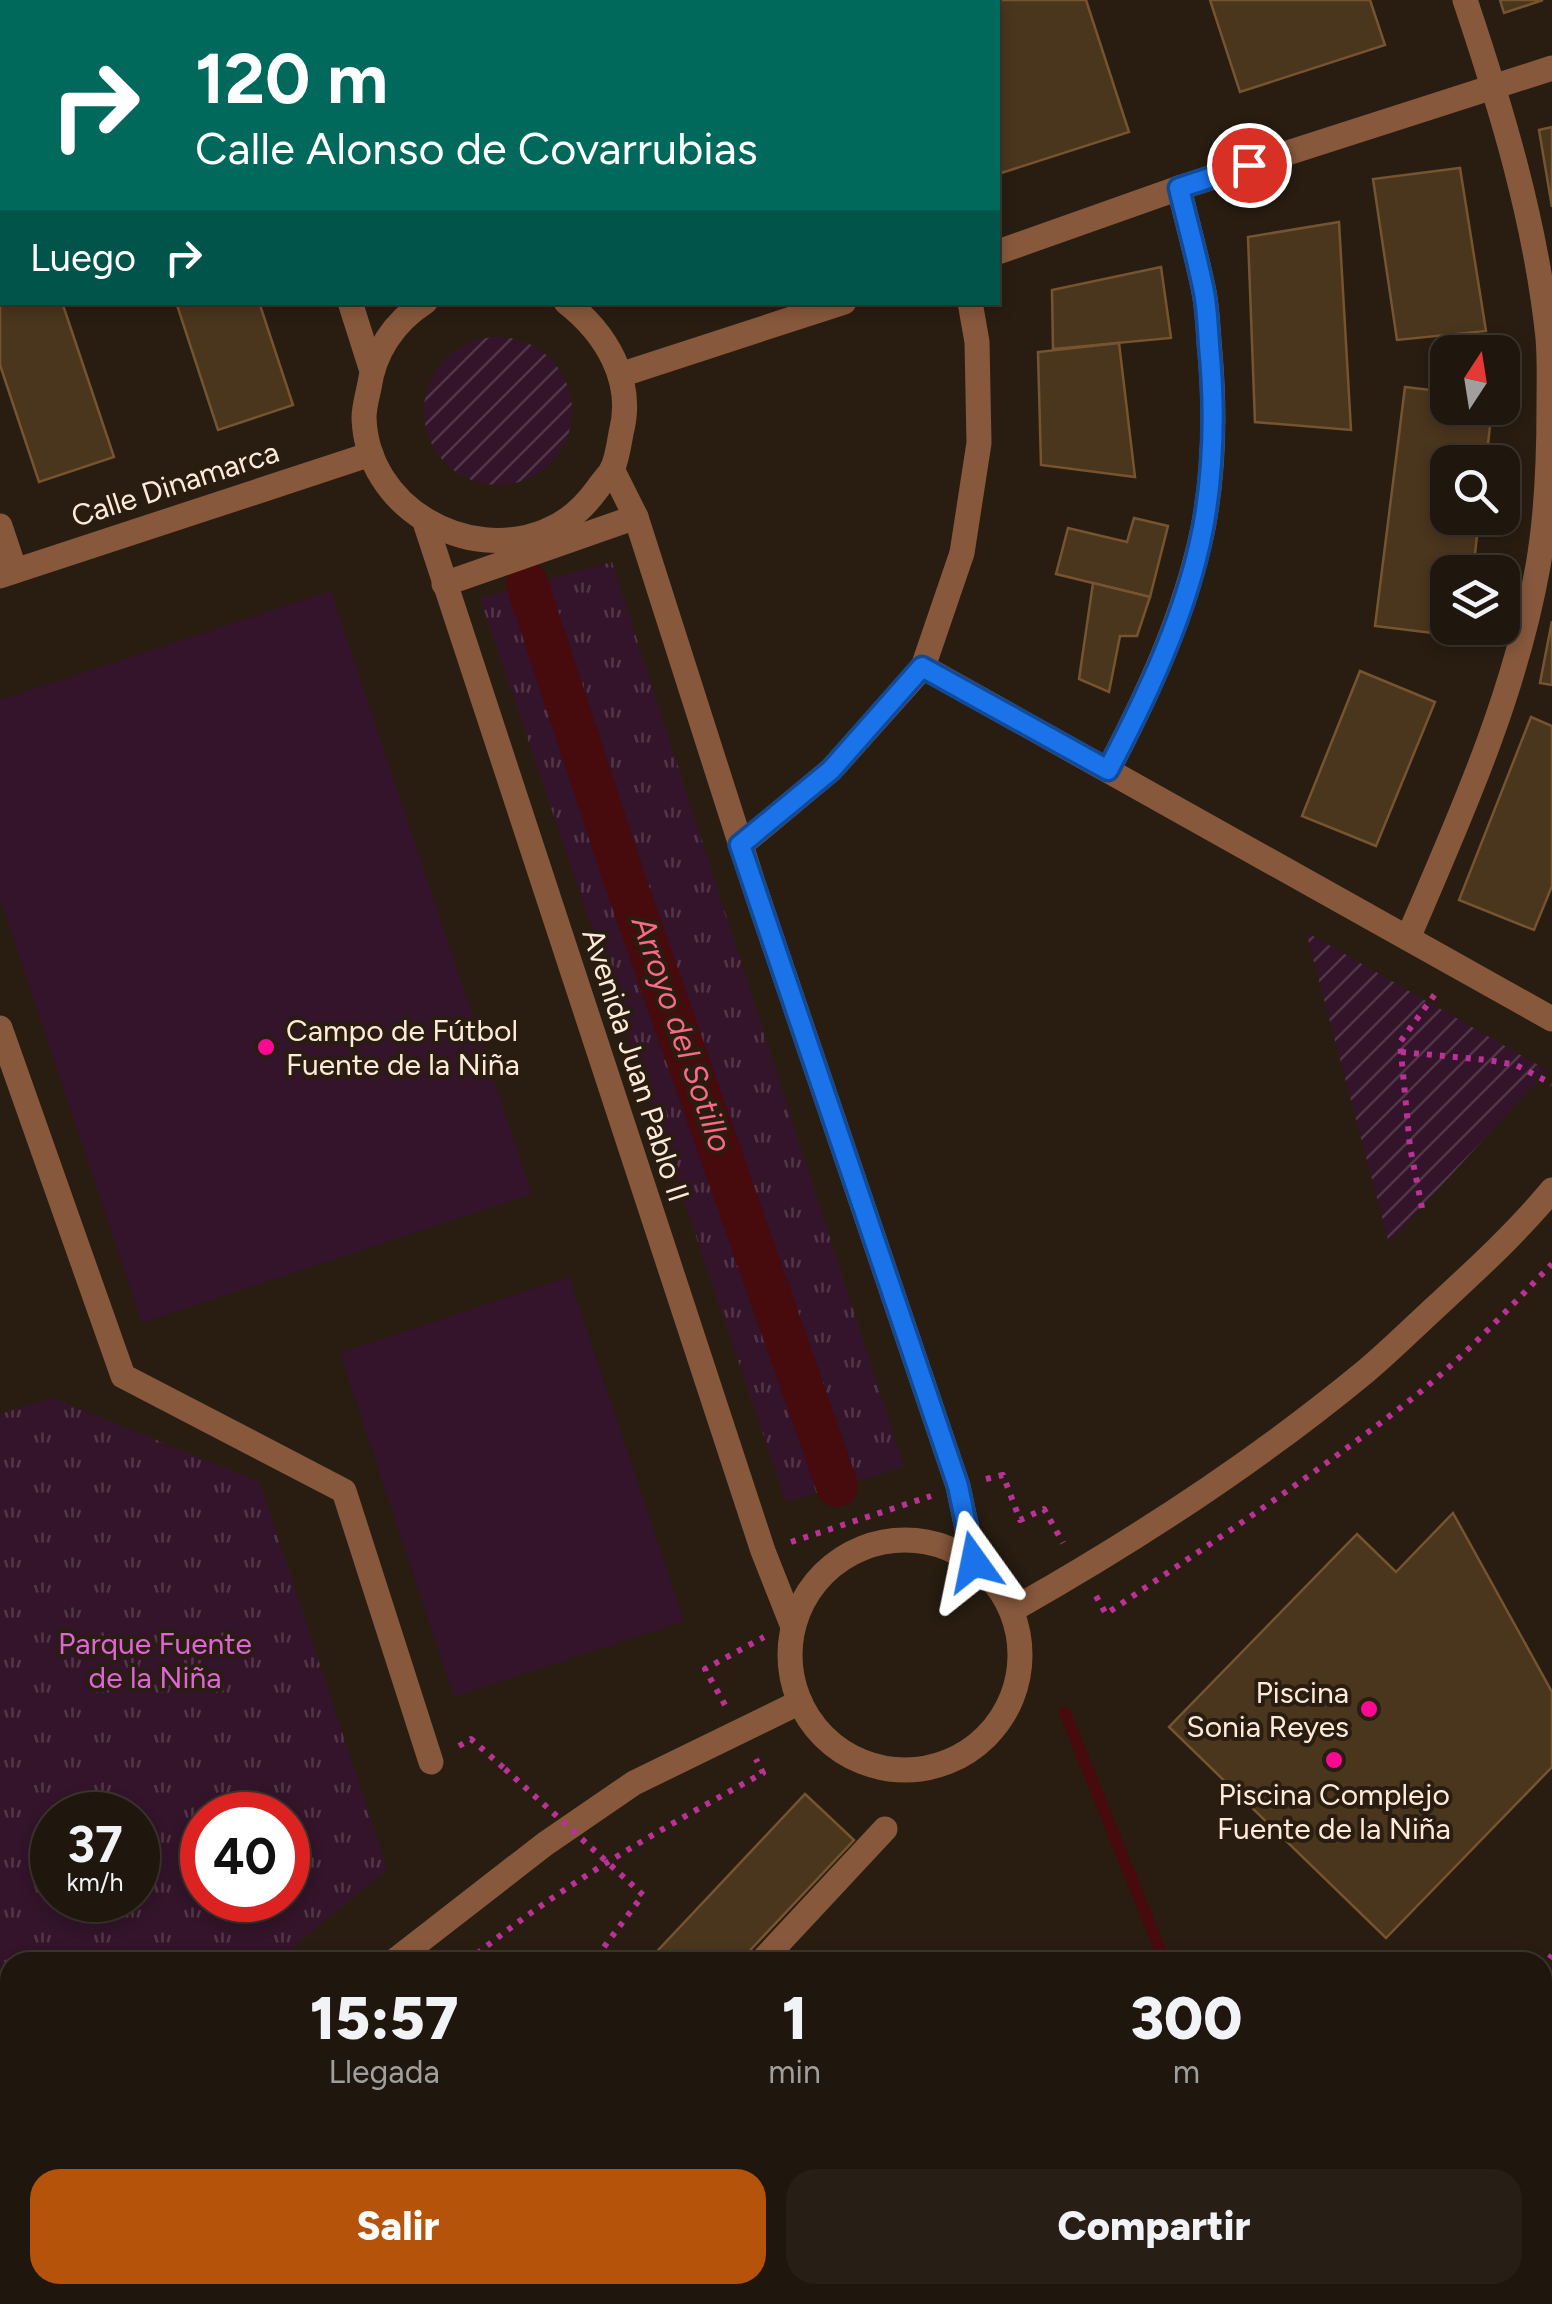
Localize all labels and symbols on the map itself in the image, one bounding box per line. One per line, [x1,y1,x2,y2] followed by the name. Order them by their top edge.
[1207,123,1292,208] pin
[1430,335,1520,425] north arrow
[67,433,283,535] street label: Calle Dinamarca
[623,909,740,1157] water label: Arroyo del Sotillo
[574,924,698,1206] street label: Avenida Juan Pablo II
[286,1012,520,1083] place label: Campo de Fútbol Fuente de la Niña
[255,1036,277,1058] marker: Campo de Fútbol Fuente de la Niña
[922,1510,1026,1614] position arrow
[58,1625,252,1696] park label: Parque Fuente de la Niña
[1186,1674,1349,1745] place label: Piscina Sonia Reyes
[1358,1698,1380,1720] marker: Piscina Sonia Reyes
[1323,1749,1345,1771] marker: Piscina Complejo Fuente de la Niña
[1217,1776,1451,1847] place label: Piscina Complejo Fuente de la Niña
[180,1792,310,1922] speed limit sign: 40

